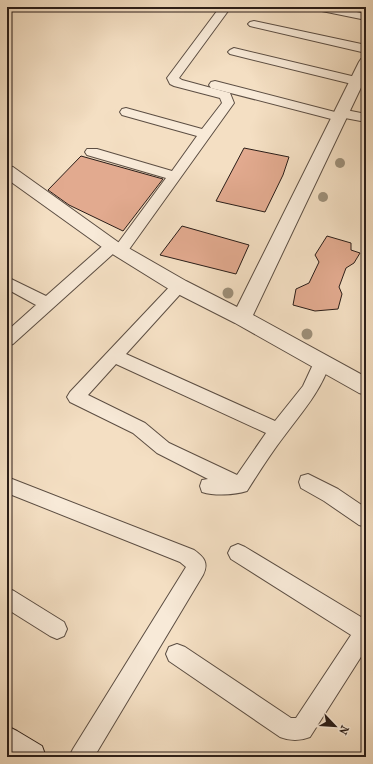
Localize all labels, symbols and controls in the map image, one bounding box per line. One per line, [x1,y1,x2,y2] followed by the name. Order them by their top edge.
[315,706,355,746] north arrow
[336,723,351,737] text: N

